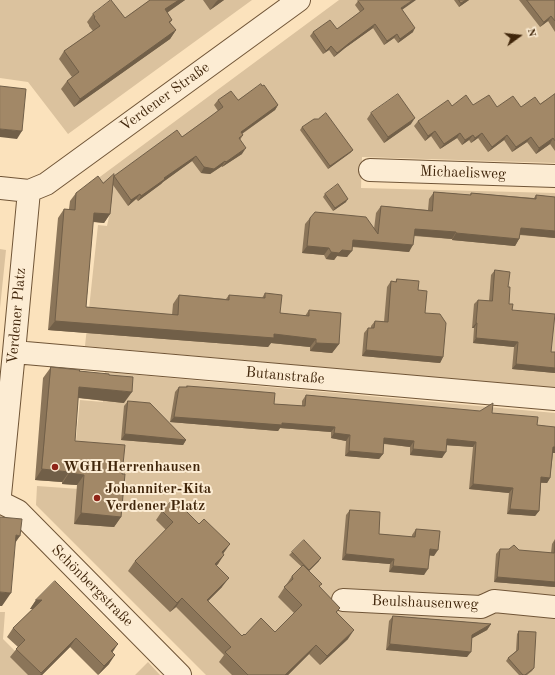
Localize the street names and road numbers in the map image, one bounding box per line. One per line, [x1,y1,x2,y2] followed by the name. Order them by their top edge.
[117,59,213,135] street label: Verdener Straße
[420,163,506,183] street label: Michaelisweg
[4,267,30,365] street label: Verdener Platz
[245,364,325,388] street label: Butanstraße
[47,541,137,631] street label: Schönbergstraße
[371,592,479,614] street label: Beulshausenweg

